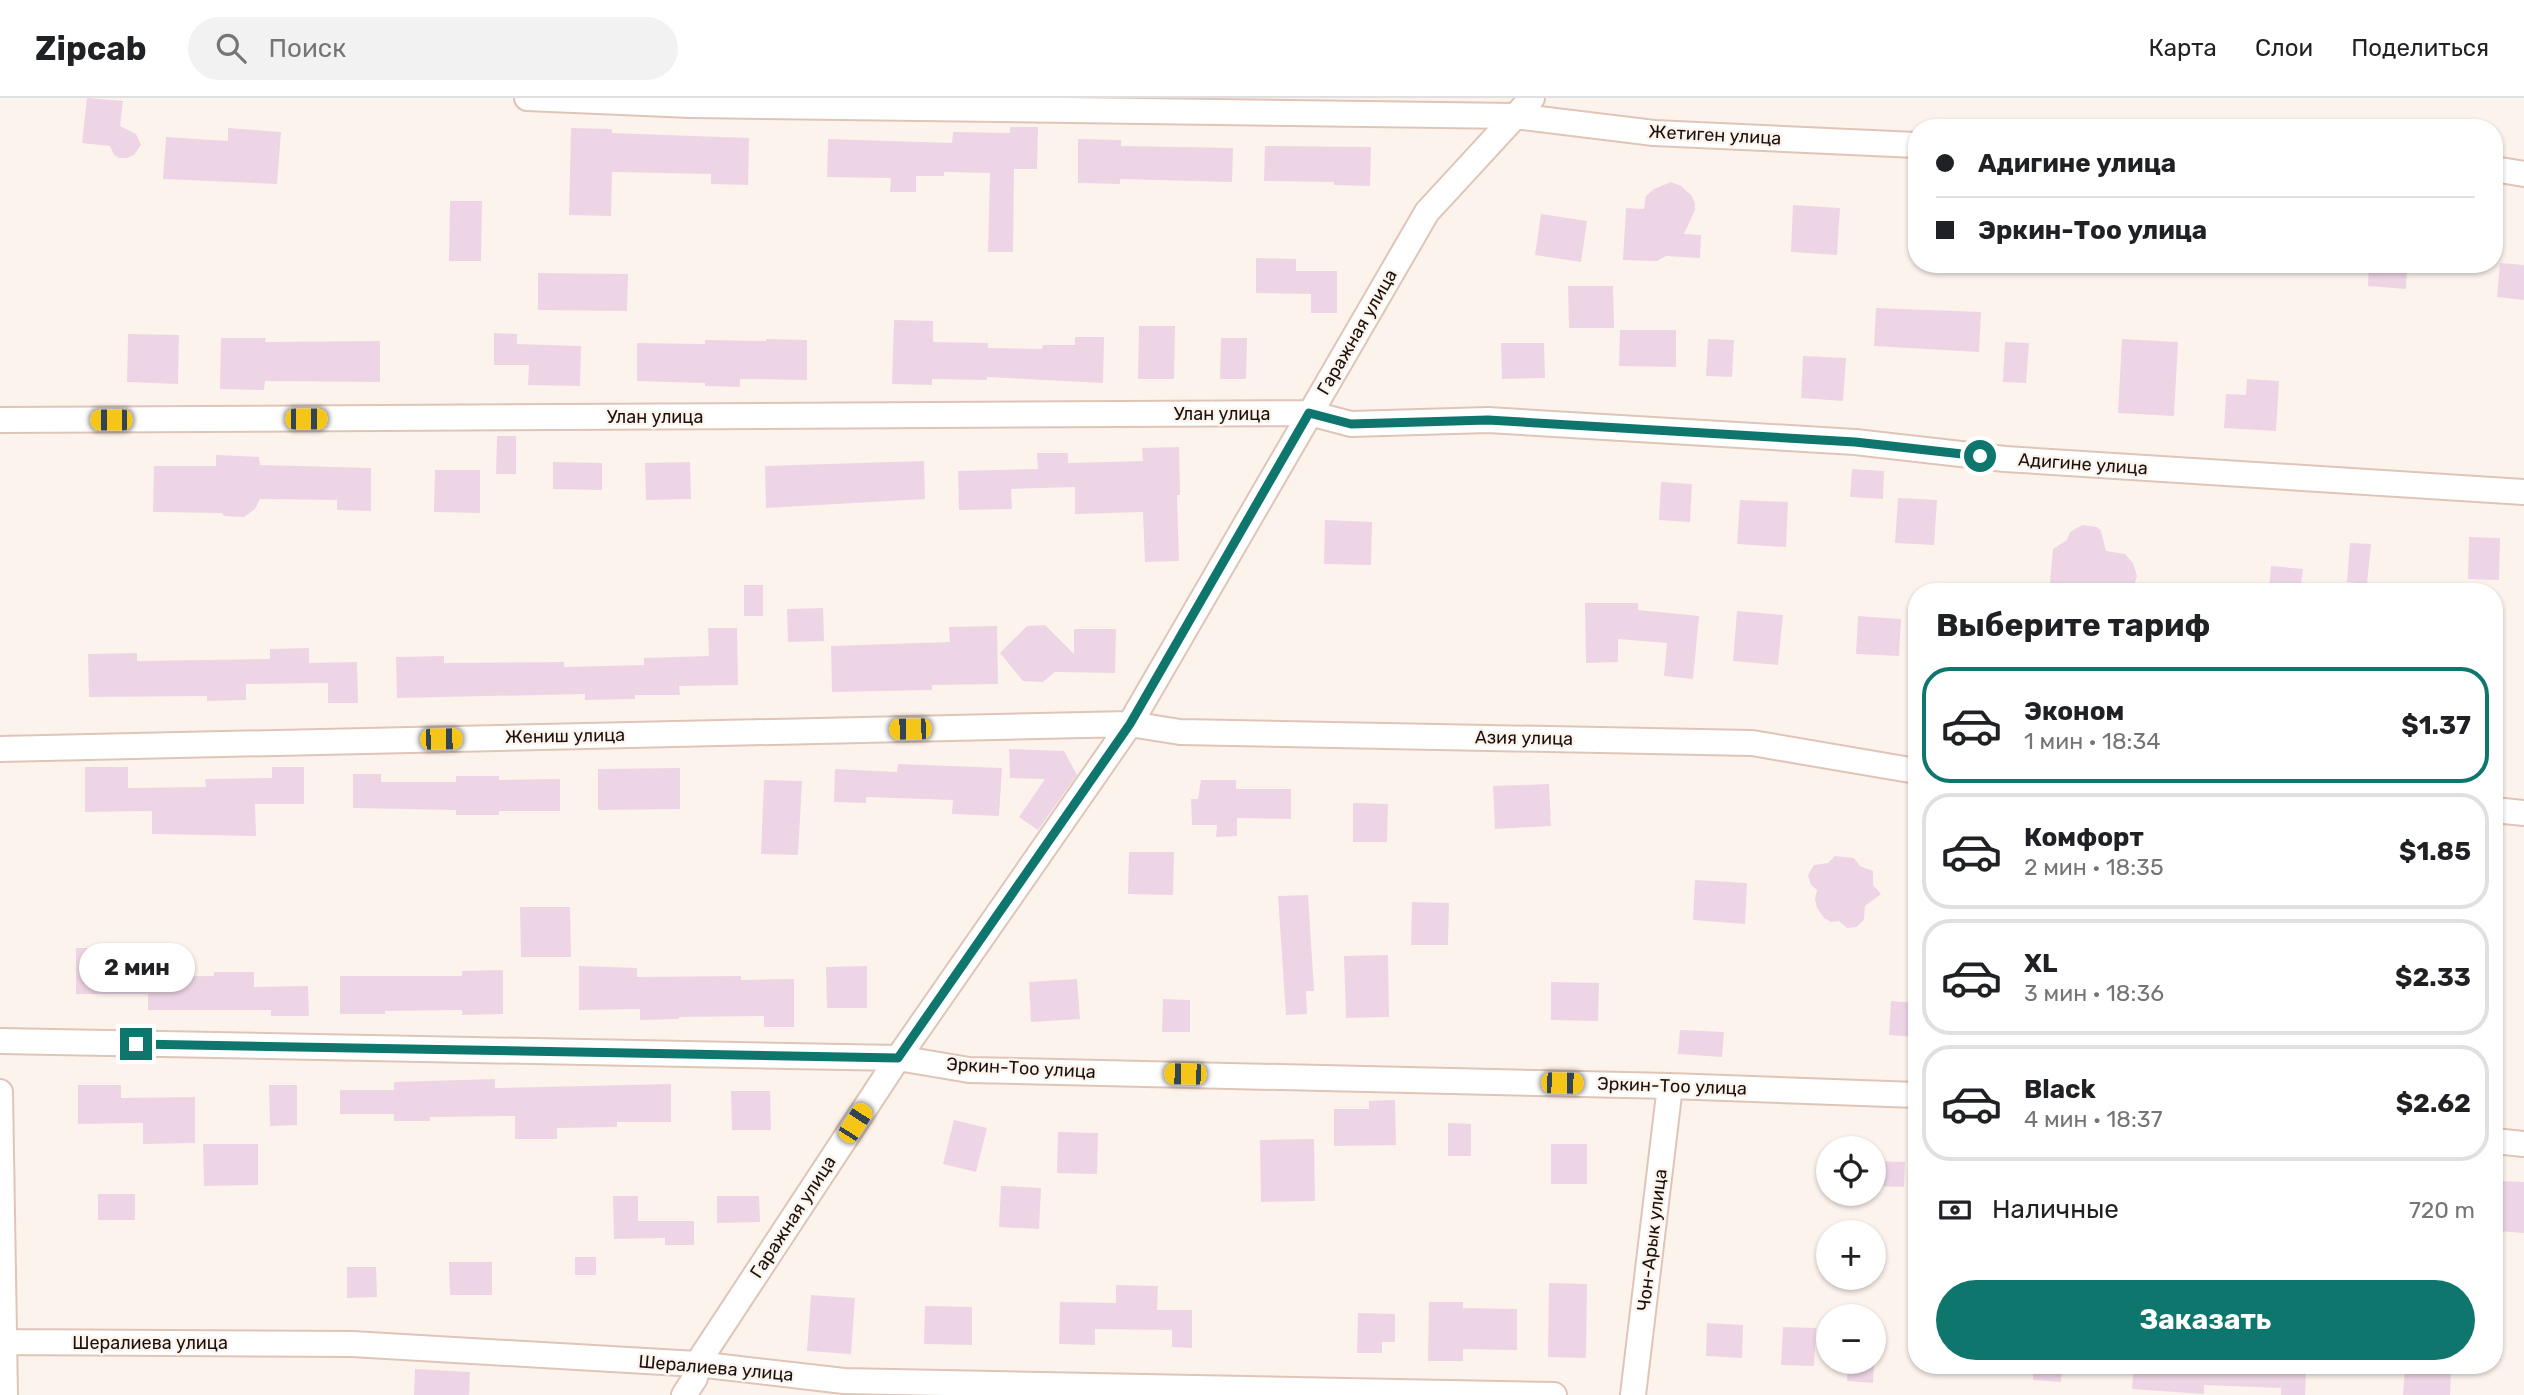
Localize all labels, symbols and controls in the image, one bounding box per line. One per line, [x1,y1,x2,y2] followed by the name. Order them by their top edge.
[188,17,678,80] search box
[35,29,146,68] text: Zipcab
[212,29,250,67] icon: search
[268,33,346,64] text: Поиск
[2148,34,2217,62] text: Карта
[2255,34,2313,62] text: Слои
[2351,34,2489,62] text: Поделиться
[1648,121,1782,149] street label: Жетиген улица
[1978,148,2176,179] text: Адигине улица
[1978,215,2207,246] text: Эркин-Тоо улица
[1312,265,1402,399] street label: Гаражная улица
[1174,403,1270,425] street label: Улан улица
[607,406,703,428] street label: Улан улица
[286,409,328,430] car
[91,410,133,431] car
[1964,440,1996,472] route start
[2018,449,2148,479] street label: Адигине улица
[1936,606,2210,644] text: Выберите тариф
[1940,694,2003,757] icon: car
[2024,696,2124,727] text: Эконом
[2401,710,2471,741] text: $1.37
[889,718,932,740] car
[505,724,625,748] street label: Жениш улица
[1475,726,1573,750] street label: Азия улица
[2024,727,2161,755] text: 1 мин · 18:34
[420,728,463,750] car
[1940,820,2003,883] icon: car
[2024,822,2144,853] text: Комфорт
[2399,836,2471,867] text: $1.85
[2024,853,2164,881] text: 2 мин · 18:35
[78,942,194,992] callout: 2 мин
[1940,946,2003,1009] icon: car
[2024,948,2057,979] text: XL
[104,953,170,981] text: 2 мин
[2395,962,2471,993] text: $2.33
[2024,979,2164,1007] text: 3 мин · 18:36
[120,1028,152,1060] route end
[946,1053,1096,1083] street label: Эркин-Тоо улица
[1164,1063,1207,1085] car
[1541,1072,1584,1094] car
[1597,1072,1747,1100] street label: Эркин-Тоо улица
[1940,1072,2003,1135] icon: car
[2024,1074,2096,1105] text: Black
[2396,1088,2471,1119] text: $2.62
[835,1100,876,1146] car
[2024,1105,2162,1133] text: 4 мин · 18:37
[1816,1136,1886,1374] map controls
[1816,1136,1886,1206] button: locate
[745,1152,841,1282] street label: Гаражная улица
[1632,1168,1672,1312] street label: Чон-Арык улица
[1936,1191,1974,1229] icon: cash
[1992,1194,2119,1225] text: Наличные
[2409,1196,2475,1224] text: 720 m
[1816,1220,1886,1290] button: +
[1936,1280,2475,1360] button: Заказать
[1816,1304,1886,1374] button: −
[72,1332,228,1354] street label: Шералиева улица
[637,1350,795,1386] street label: Шералиева улица

